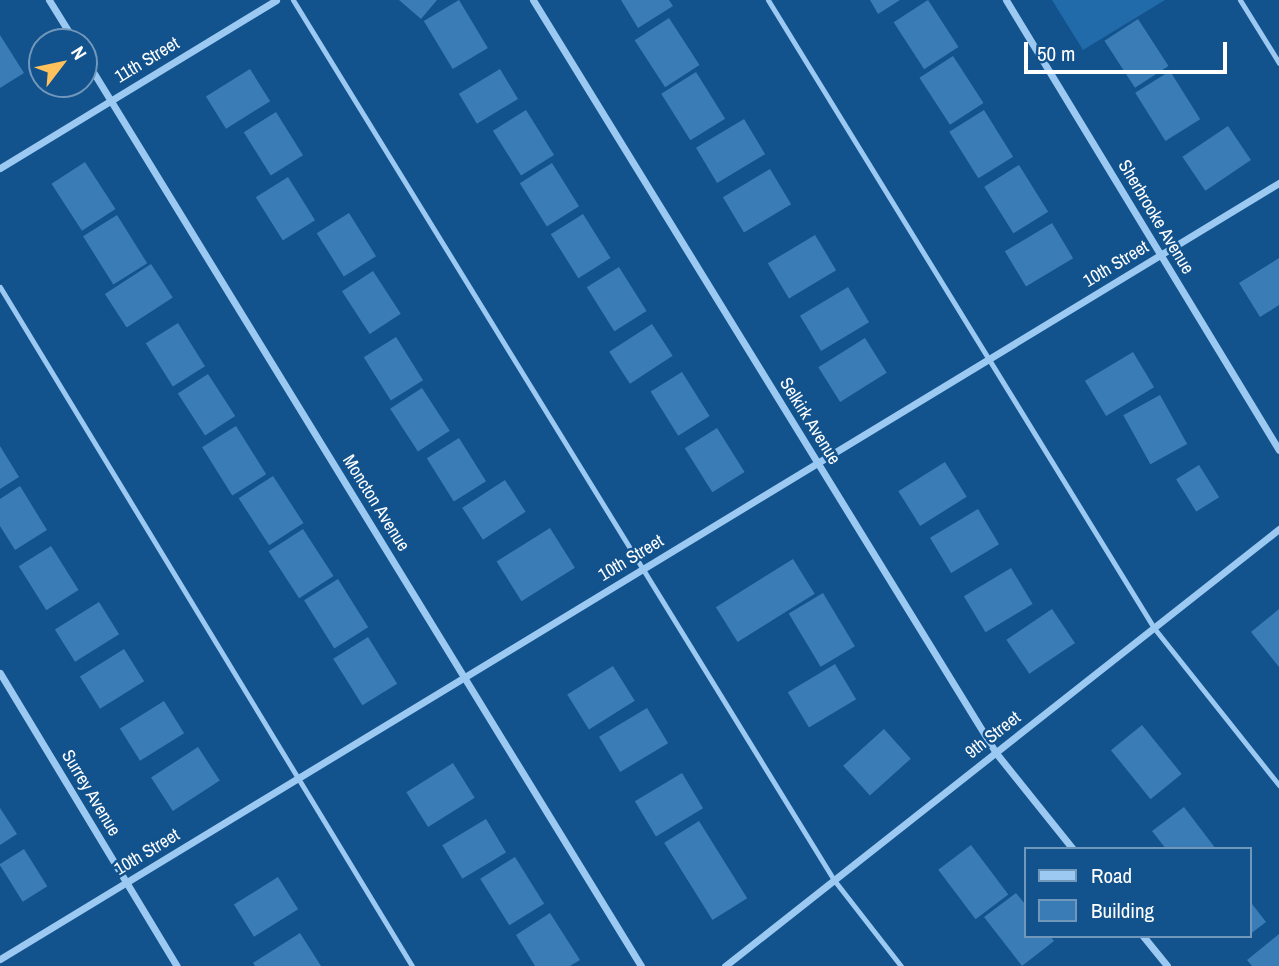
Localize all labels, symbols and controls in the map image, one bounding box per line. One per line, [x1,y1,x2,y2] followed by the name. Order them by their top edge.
[28,28,98,98] north arrow
[1027,28,1230,72] scale bar
[111,32,183,88] street label: 11th Street
[1037,39,1075,68] text: 50 m
[65,41,93,65] text: N
[1113,156,1199,278] street label: Sherbrooke Avenue
[1079,236,1153,292] street label: 10th Street
[775,373,845,469] street label: Selkirk Avenue
[338,450,414,556] street label: Moncton Avenue
[594,530,668,586] street label: 10th Street
[961,707,1025,763] street label: 9th Street
[57,746,125,840] street label: Surrey Avenue
[110,824,184,880] street label: 10th Street
[1024,847,1251,938] legend
[1091,861,1132,890] text: Road
[1091,896,1154,925] text: Building

